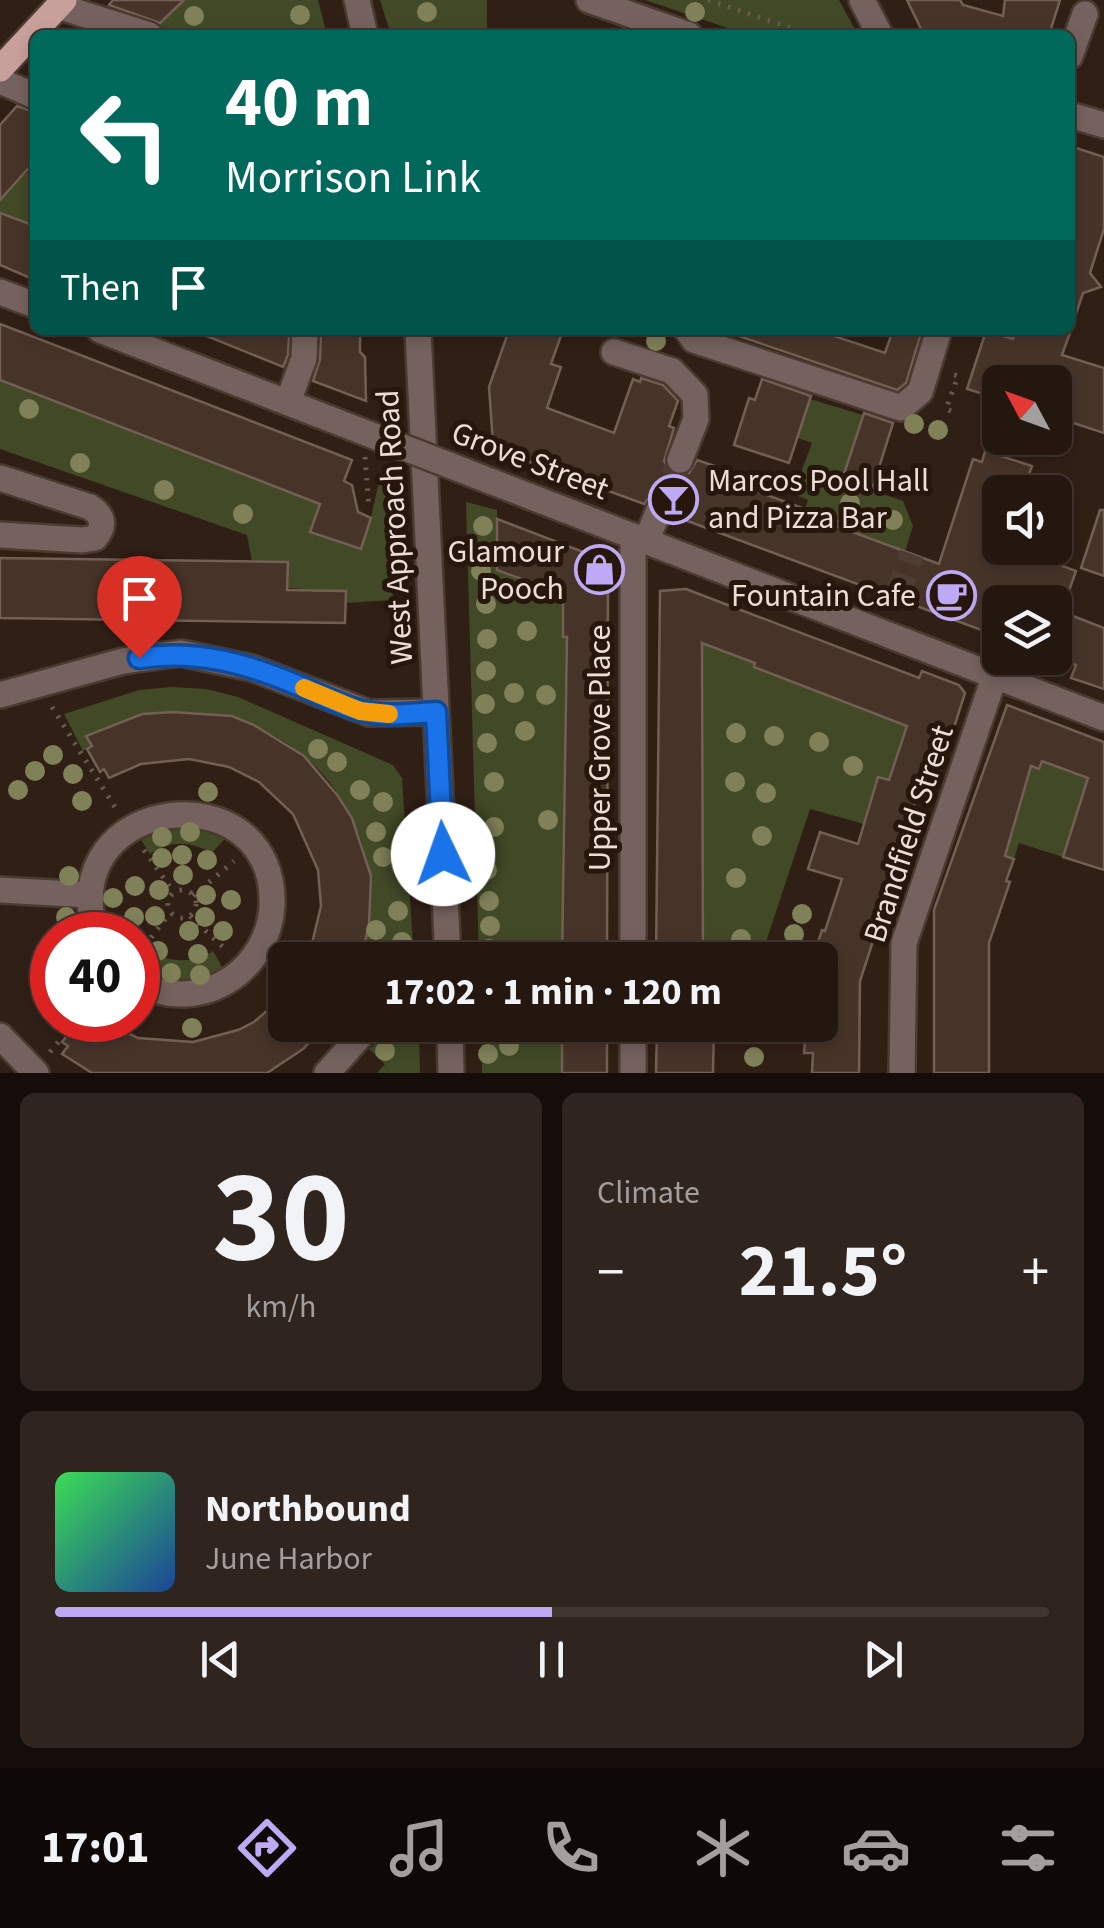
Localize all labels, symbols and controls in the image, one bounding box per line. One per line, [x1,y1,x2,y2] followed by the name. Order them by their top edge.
[225,53,373,153] text: 40 m
[60,70,190,200] icon: left
[225,146,481,210] text: Morrison Link
[161,260,216,315] icon: arrive
[60,261,141,315] text: Then
[982,365,1072,455] north arrow
[982,365,1072,675] map controls
[365,389,425,665] street label: West Approach Road
[445,410,615,512] street label: Grove Street
[708,458,929,541] place label: Marcos Pool Hall and Pizza Bar
[647,473,699,525] bar icon: Marcos Pool Hall and Pizza Bar
[982,475,1072,565] button: sound
[448,529,565,612] place label: Glamour Pooch
[573,544,625,596] shop icon: Glamour Pooch
[97,556,182,659] pin
[925,570,977,622] cafe icon: Fountain Cafe
[112,571,167,626] icon: arrive
[731,573,916,619] place label: Fountain Cafe
[982,585,1072,675] button: layers
[577,625,623,871] street label: Upper Grove Place
[852,719,966,949] street label: Brandfield Street
[391,802,495,906] position arrow
[30,912,160,1042] speed limit sign: 40
[384,965,722,1019] text: 17:02 · 1 min · 120 m
[212,1126,350,1311] text: 30
[597,1170,700,1216] text: Climate
[739,1218,907,1325] text: 21.5°
[597,1234,624,1312] text: −
[1022,1234,1049,1312] text: +
[246,1284,316,1330] text: km/h
[205,1482,411,1536] text: Northbound
[205,1536,372,1582] text: June Harbor
[193,1632,248,1687] icon: previous
[524,1632,579,1687] icon: pause
[856,1632,911,1687] icon: next
[232,1813,302,1883] icon: directions
[384,1813,454,1883] icon: music
[536,1813,606,1883] icon: phone
[688,1813,758,1883] icon: climate
[841,1813,911,1883] icon: car
[993,1813,1063,1883] icon: filters
[41,1816,150,1880] text: 17:01

